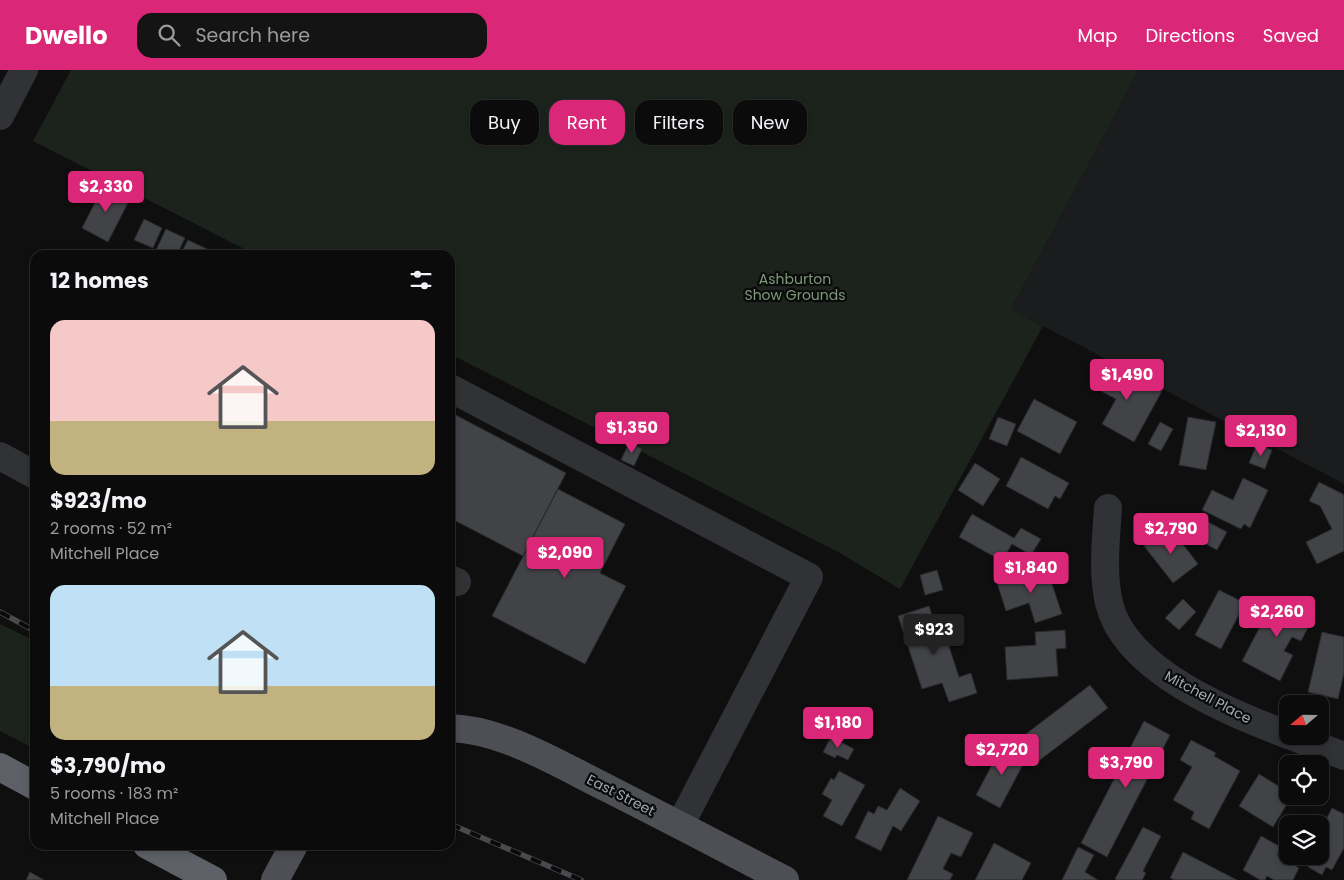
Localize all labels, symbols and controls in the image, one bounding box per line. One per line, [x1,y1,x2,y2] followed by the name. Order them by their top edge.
[137,13,487,58] search box
[25,19,107,52] text: Dwello
[155,21,183,49] icon: search
[195,22,310,49] text: Search here
[1078,23,1117,48] text: Map
[1145,23,1235,48] text: Directions
[1263,23,1319,48] text: Saved
[470,100,539,145] chip: Buy
[549,100,625,145] chip: Rent
[635,100,723,145] chip: Filters
[733,100,807,145] chip: New
[65,170,147,213] pin: $2,330
[79,175,133,198] text: $2,330
[50,266,149,295] text: 12 homes
[407,266,435,294] icon: filters
[744,269,846,305] park label: Ashburton Show Grounds
[198,352,288,442] icon: home
[1086,358,1168,401] pin: $1,490
[1101,363,1153,386] text: $1,490
[591,412,673,454] pin: $1,350
[1220,414,1302,457] pin: $2,130
[606,416,658,439] text: $1,350
[1236,419,1286,442] text: $2,130
[50,486,147,515] text: $923/mo
[1130,512,1212,555] pin: $2,790
[50,517,172,540] text: 2 rooms · 52 m²
[1144,517,1198,540] text: $2,790
[524,536,606,579] pin: $2,090
[538,541,592,564] text: $2,090
[50,542,159,565] text: Mitchell Place
[990,552,1072,594] pin: $1,840
[1005,556,1057,579] text: $1,840
[1236,596,1318,638] pin: $2,260
[1250,600,1304,623] text: $2,260
[904,614,964,656] pin: $923
[198,617,288,707] icon: home
[914,618,954,641] text: $923
[1161,666,1255,728] street label: Mitchell Place
[1279,695,1329,745] north arrow
[1279,695,1329,865] map controls
[797,706,879,749] pin: $1,180
[814,711,862,734] text: $1,180
[961,734,1043,776] pin: $2,720
[976,738,1028,761] text: $2,720
[1085,746,1167,789] pin: $3,790
[50,751,166,780] text: $3,790/mo
[1099,751,1153,774] text: $3,790
[1279,755,1329,805] button: locate
[584,769,658,821] street label: East Street
[50,782,178,805] text: 5 rooms · 183 m²
[50,807,159,830] text: Mitchell Place
[1279,815,1329,865] button: layers

